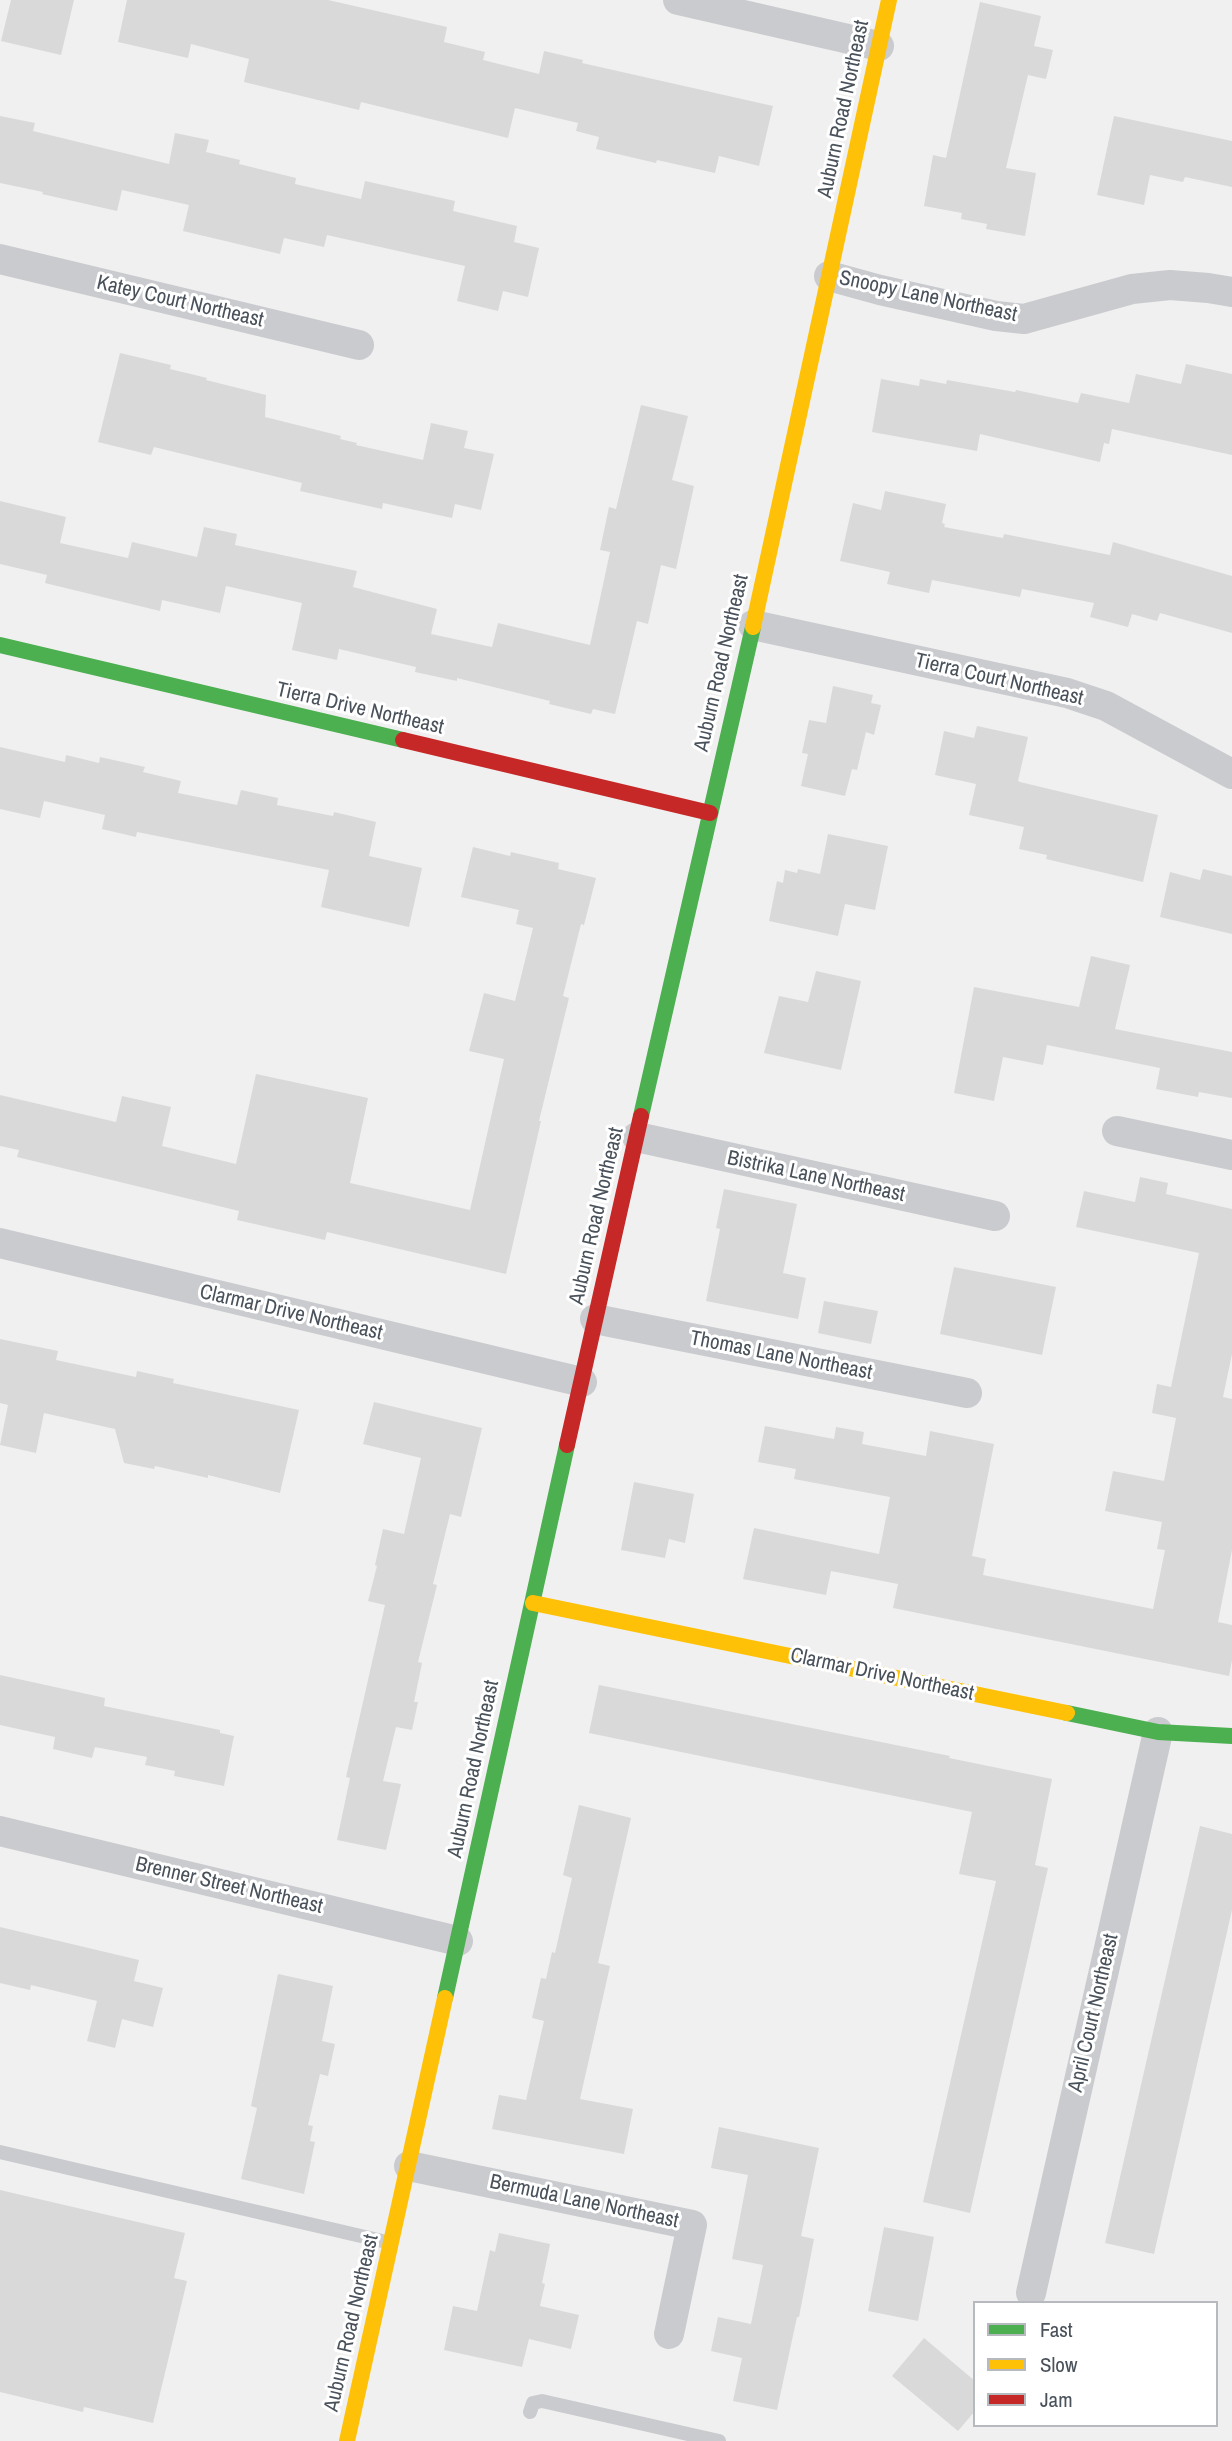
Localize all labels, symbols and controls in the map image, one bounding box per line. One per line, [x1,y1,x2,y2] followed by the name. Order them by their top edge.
[813,18,875,200] street label: Auburn Road Northeast
[837,266,1019,328] street label: Snoopy Lane Northeast
[94,271,266,333] street label: Katey Court Northeast
[689,572,755,754] street label: Auburn Road Northeast
[912,648,1086,712] street label: Tierra Court Northeast
[274,677,446,741] street label: Tierra Drive Northeast
[564,1125,630,1307] street label: Auburn Road Northeast
[725,1146,907,1208] street label: Bistrika Lane Northeast
[197,1280,385,1346] street label: Clarmar Drive Northeast
[688,1326,874,1386] street label: Thomas Lane Northeast
[788,1643,976,1707] street label: Clarmar Drive Northeast
[443,1678,505,1860] street label: Auburn Road Northeast
[133,1852,325,1920] street label: Brenner Street Northeast
[1064,1931,1124,2095] street label: April Court Northeast
[487,2170,681,2234] street label: Bermuda Lane Northeast
[319,2232,385,2414] street label: Auburn Road Northeast
[973,2301,1218,2427] legend
[1040,2315,1073,2344] text: Fast
[1040,2350,1077,2379] text: Slow
[1040,2385,1073,2414] text: Jam

